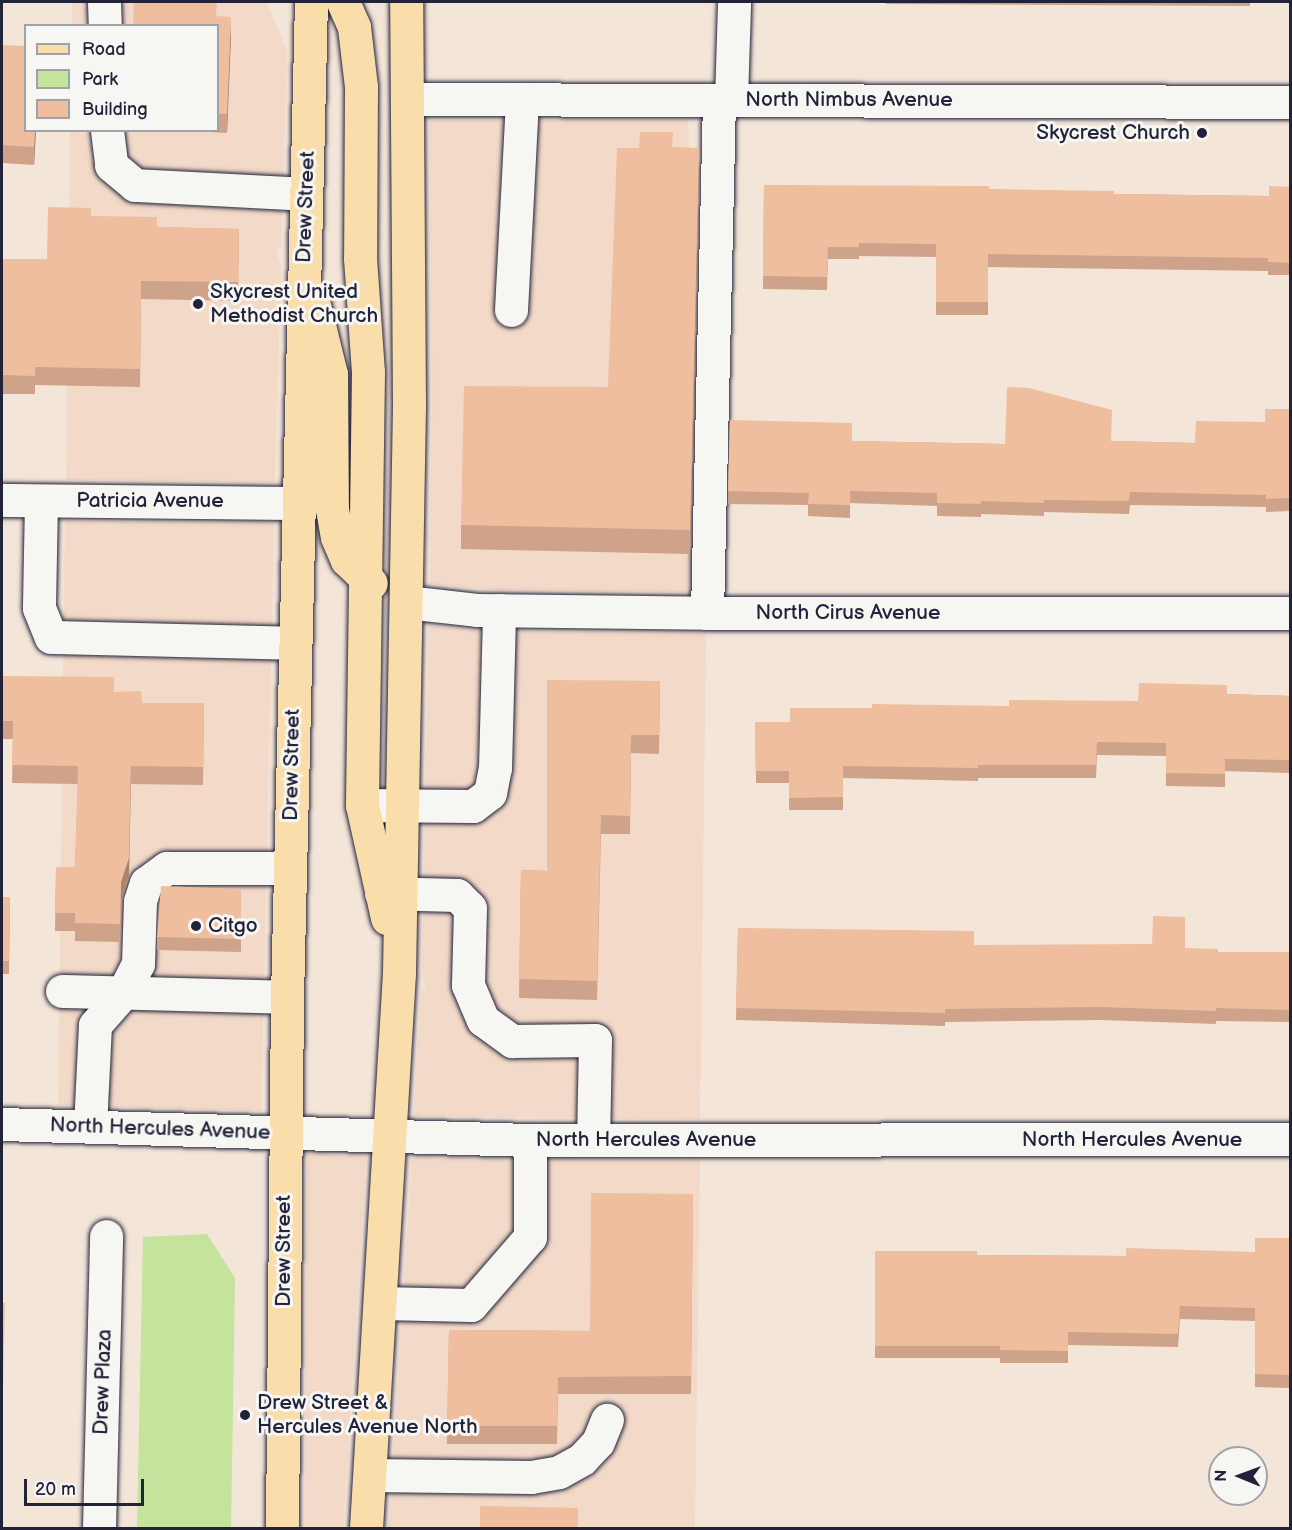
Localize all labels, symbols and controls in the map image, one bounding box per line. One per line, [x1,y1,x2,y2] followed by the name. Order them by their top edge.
[24,24,219,132] legend
[82,39,126,60] text: Road
[82,69,118,90] text: Park
[745,87,953,113] street label: North Nimbus Avenue
[82,99,148,120] text: Building
[1036,120,1190,146] place label: Skycrest Church
[1195,126,1209,140] marker: Skycrest Church
[291,150,321,264] street label: Drew Street
[210,279,378,329] place label: Skycrest United Methodist Church
[191,297,205,311] marker: Skycrest United Methodist Church
[76,488,224,514] street label: Patricia Avenue
[756,600,940,626] street label: North Cirus Avenue
[278,709,306,821] street label: Drew Street
[208,913,258,939] place label: Citgo
[189,919,203,933] marker: Citgo
[49,1113,271,1145] street label: North Hercules Avenue
[536,1127,756,1153] street label: North Hercules Avenue
[1022,1127,1242,1153] street label: North Hercules Avenue
[271,1195,297,1307] street label: Drew Street
[89,1329,117,1435] street label: Drew Plaza
[257,1390,478,1440] place label: Drew Street & Hercules Avenue North
[238,1408,252,1422] marker: Drew Street & Hercules Avenue North
[1208,1446,1268,1506] north arrow
[27,1467,147,1505] scale bar
[1212,1470,1231,1482] text: N
[35,1479,76,1500] text: 20 m

